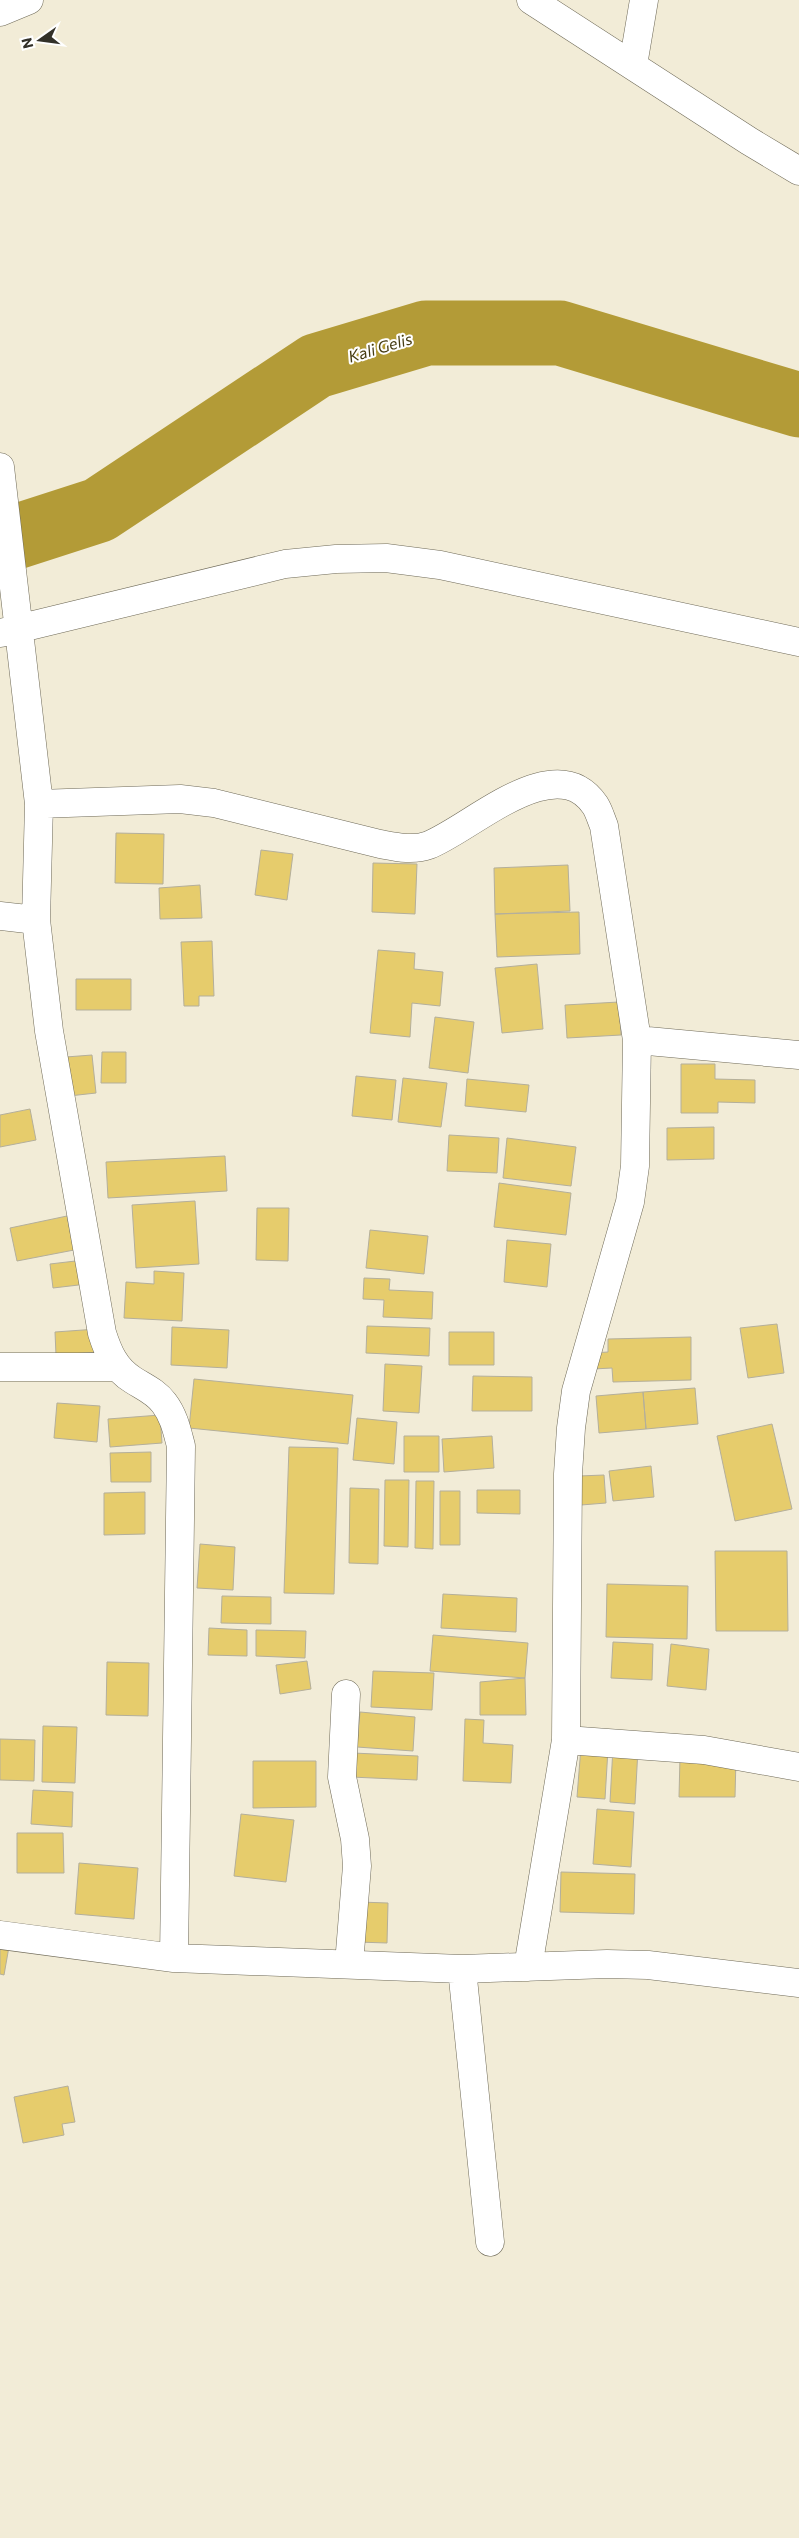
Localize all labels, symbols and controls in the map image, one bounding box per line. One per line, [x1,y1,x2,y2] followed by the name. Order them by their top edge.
[15,15,65,65] north arrow
[17,36,36,50] text: N
[346,328,414,366] water label: Kali Gelis

